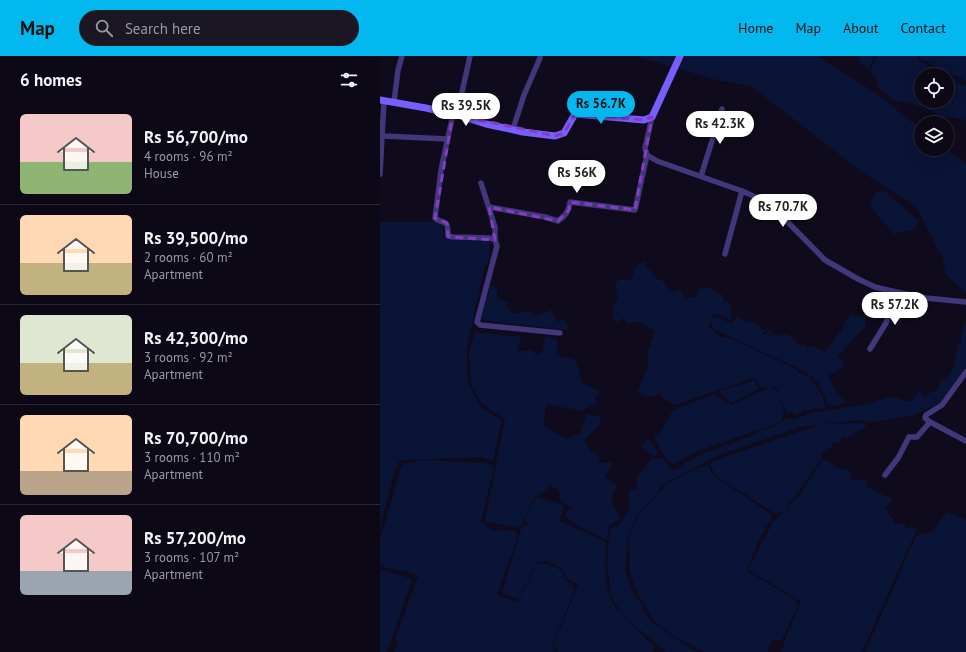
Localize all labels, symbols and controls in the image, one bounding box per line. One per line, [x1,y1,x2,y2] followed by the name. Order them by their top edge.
[79,10,359,46] search box
[20,16,55,40] text: Map
[93,17,115,39] icon: search
[125,19,201,38] text: Search here
[738,19,773,37] text: Home
[795,19,821,37] text: Map
[843,19,879,37] text: About
[901,19,946,37] text: Contact
[914,68,954,156] map controls
[914,68,954,108] button: locate
[20,69,82,91] text: 6 homes
[338,69,360,91] icon: filters
[560,91,642,125] pin: Rs 56.7K
[425,93,507,127] pin: Rs 39.5K
[576,95,626,112] text: Rs 56.7K
[441,97,491,114] text: Rs 39.5K
[679,111,761,145] pin: Rs 42.3K
[695,115,745,132] text: Rs 42.3K
[914,116,954,156] button: layers
[144,126,248,148] text: Rs 56,700/mo
[52,130,100,178] icon: home
[144,148,233,165] text: 4 rooms · 96 m²
[544,160,610,194] pin: Rs 56K
[557,164,597,181] text: Rs 56K
[144,165,179,182] text: House
[742,194,824,228] pin: Rs 70.7K
[758,198,808,215] text: Rs 70.7K
[144,227,248,249] text: Rs 39,500/mo
[52,231,100,279] icon: home
[144,249,233,266] text: 2 rooms · 60 m²
[144,266,203,283] text: Apartment
[854,292,936,326] pin: Rs 57.2K
[871,296,919,313] text: Rs 57.2K
[144,327,248,349] text: Rs 42,300/mo
[52,331,100,379] icon: home
[144,349,233,366] text: 3 rooms · 92 m²
[144,366,203,383] text: Apartment
[144,427,248,449] text: Rs 70,700/mo
[52,431,100,479] icon: home
[144,449,240,466] text: 3 rooms · 110 m²
[144,466,203,483] text: Apartment
[144,527,246,549] text: Rs 57,200/mo
[52,531,100,579] icon: home
[144,549,239,566] text: 3 rooms · 107 m²
[144,566,203,583] text: Apartment

